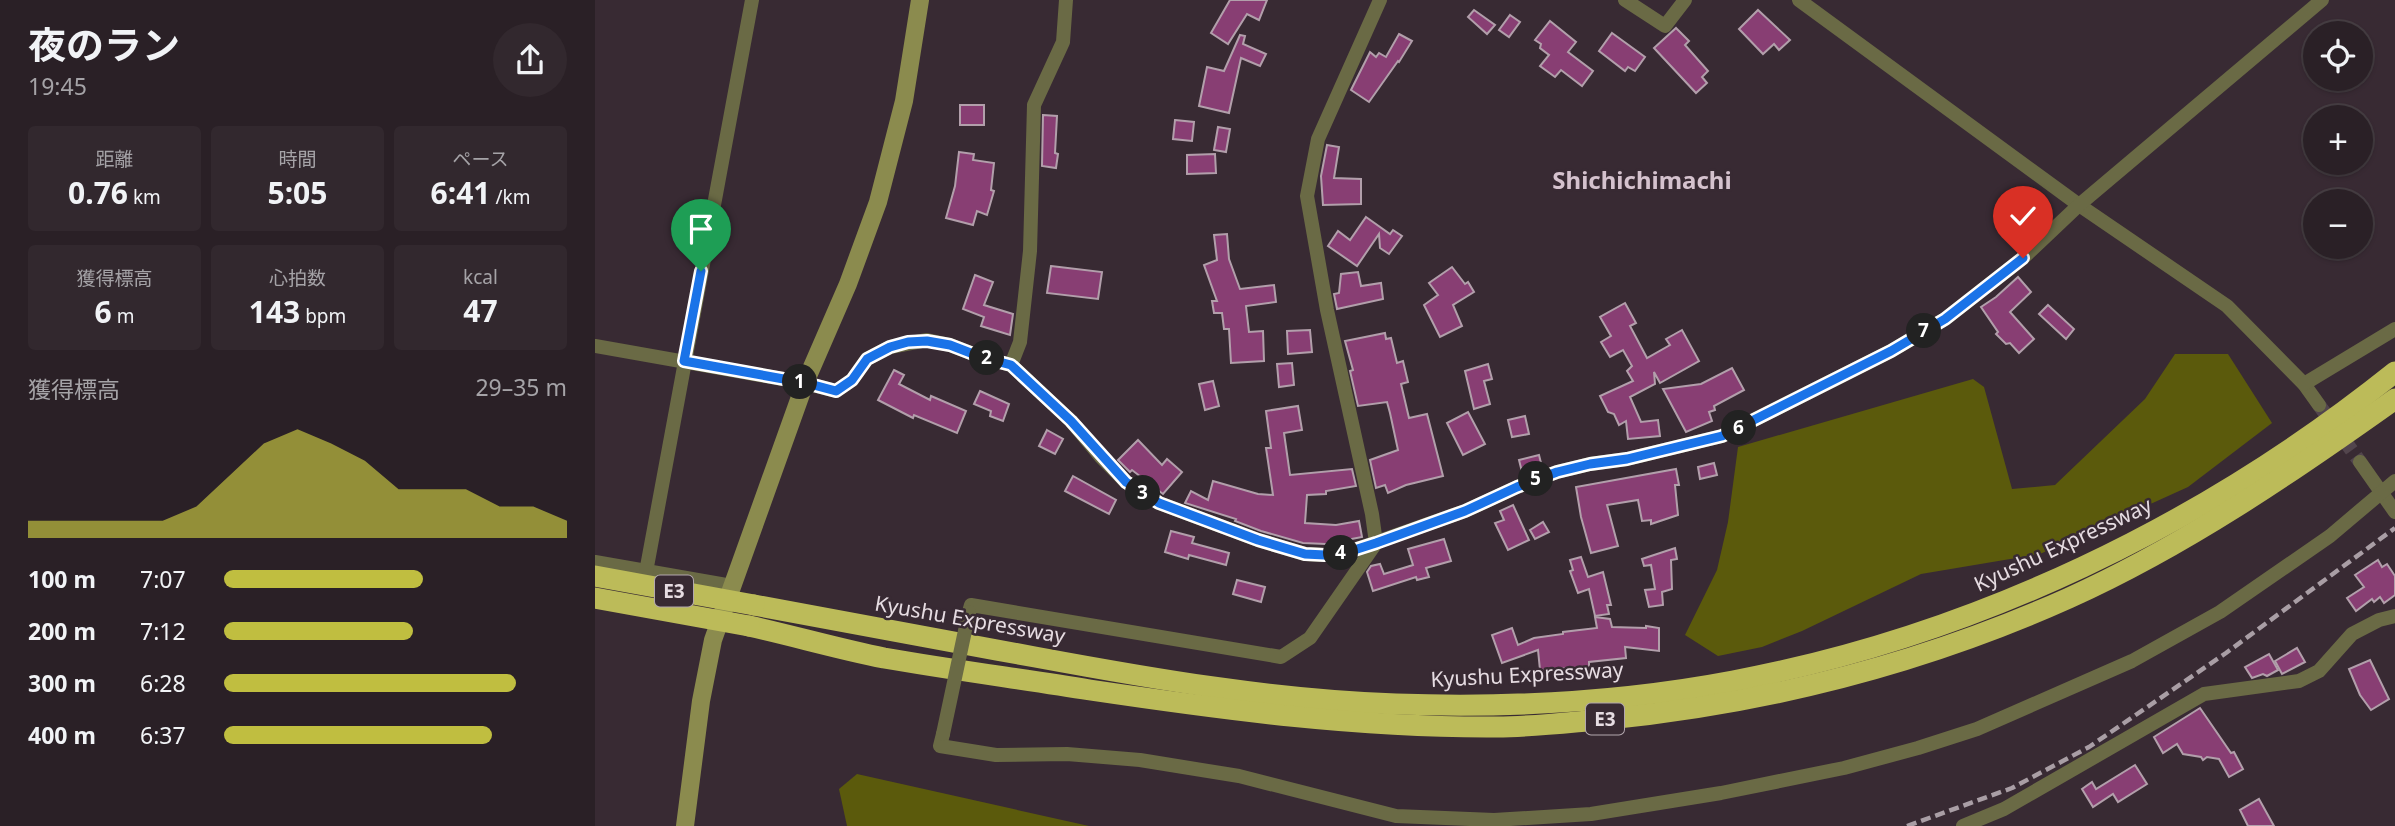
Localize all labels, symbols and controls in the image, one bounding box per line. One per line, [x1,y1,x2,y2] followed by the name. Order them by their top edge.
[28,18,180,70] text: 夜のラン
[2303,21,2373,259] map controls
[2303,21,2373,91] button: locate
[493,23,567,97] button: share
[28,70,87,102] text: 19:45
[2303,105,2373,175] button: +
[95,146,134,172] text: 距離
[278,146,317,172] text: 時間
[452,146,509,172] text: ペース
[1552,163,1732,196] district label: Shichichimachi
[68,172,128,213] text: 0.76
[268,172,327,213] text: 5:05
[431,172,491,213] text: 6:41
[128,184,161,210] text: km
[491,184,530,210] text: /km
[1993,186,2053,258] pin
[2303,189,2373,259] button: −
[2004,197,2042,235] icon: check
[671,199,731,271] pin
[682,210,720,248] icon: arrive
[463,264,498,290] text: kcal
[76,265,153,291] text: 獲得標高
[269,265,326,291] text: 心拍数
[463,290,498,331] text: 47
[95,291,112,332] text: 6
[249,291,300,332] text: 143
[112,303,134,329] text: m
[300,303,346,329] text: bpm
[1907,314,1941,348] pin: 7
[1918,317,1929,343] text: 7
[969,340,1005,376] pin: 2
[981,344,992,370] text: 2
[783,364,817,400] pin: 1
[794,368,805,394] text: 1
[475,371,567,403] text: 29–35 m
[28,373,120,405] text: 獲得標高
[1721,410,1757,446] pin: 6
[1733,414,1744,440] text: 6
[1518,462,1553,496] pin: 5
[1530,465,1541,491] text: 5
[1125,476,1161,510] pin: 3
[1137,479,1148,505] text: 3
[1969,490,2156,598] street label: Kyushu Expressway
[1323,536,1359,570] pin: 4
[1335,539,1346,565] text: 4
[28,563,96,595] text: 100 m
[140,563,186,595] text: 7:07
[655,576,693,606] road number: E3
[873,588,1068,650] street label: Kyushu Expressway
[28,615,96,647] text: 200 m
[140,615,186,647] text: 7:12
[1430,655,1624,693] street label: Kyushu Expressway
[28,667,96,699] text: 300 m
[140,667,186,699] text: 6:28
[1586,704,1624,734] road number: E3
[28,719,96,751] text: 400 m
[140,719,186,751] text: 6:37

